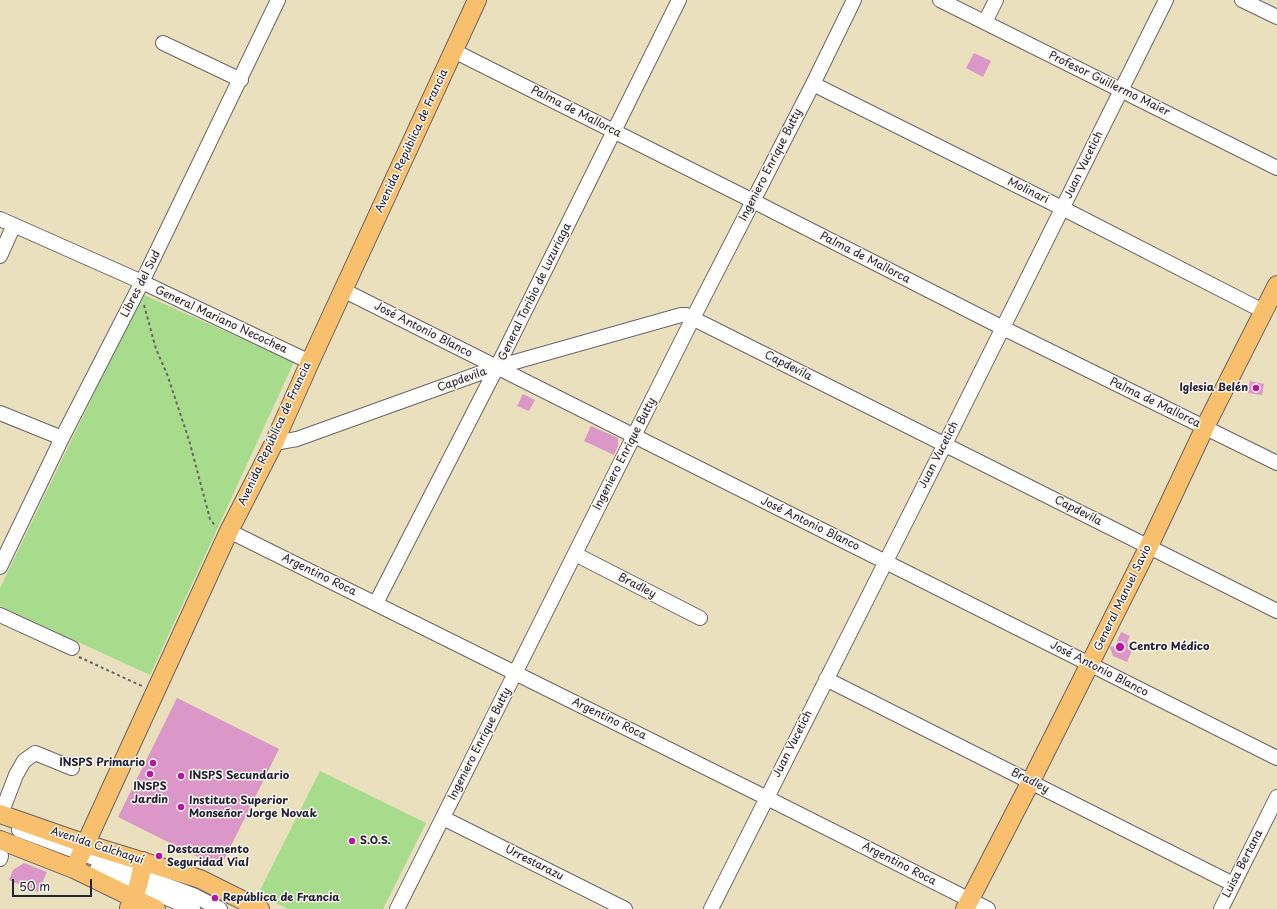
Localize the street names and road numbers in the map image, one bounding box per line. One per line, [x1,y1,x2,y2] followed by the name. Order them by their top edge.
[1046,49,1172,119] street label: Profesor Guillermo Maier
[373,67,451,215] street label: Avenida República de Francia
[529,84,623,140] street label: Palma de Mallorca
[737,107,805,223] street label: Ingeniero Enrique Butty
[1062,129,1106,201] street label: Juan Vucetich
[1005,175,1051,207] street label: Molinari
[496,221,574,363] street label: General Toribio de Luzuriaga
[818,230,912,286] street label: Palma de Mallorca
[119,248,163,320] street label: Libres del Sud
[153,283,289,357] street label: General Mariano Necochea
[372,300,474,360] street label: José Antonio Blanco
[762,348,814,384] street label: Capdevila
[236,360,314,508] street label: Avenida República de Francia
[436,365,488,395] street label: Capdevila
[1107,375,1203,431] street label: Palma de Mallorca
[591,396,659,512] street label: Ingeniero Enrique Butty
[917,419,961,491] street label: Juan Vucetich
[1052,493,1104,529] street label: Capdevila
[758,494,862,554] street label: José Antonio Blanco
[1092,543,1154,653] street label: General Manuel Savio
[280,551,358,599] street label: Argentino Roca
[616,571,658,601] street label: Bradley
[1048,639,1150,699] street label: José Antonio Blanco
[446,686,514,802] street label: Ingeniero Enrique Butty
[570,695,648,743] street label: Argentino Roca
[771,708,815,780] street label: Juan Vucetich
[1009,766,1051,796] street label: Bradley
[49,825,145,867] street label: Avenida Calchaquí
[1220,828,1266,900] street label: Luisa Bertana
[860,840,938,888] street label: Argentino Roca
[503,843,565,883] street label: Urrestarazu

